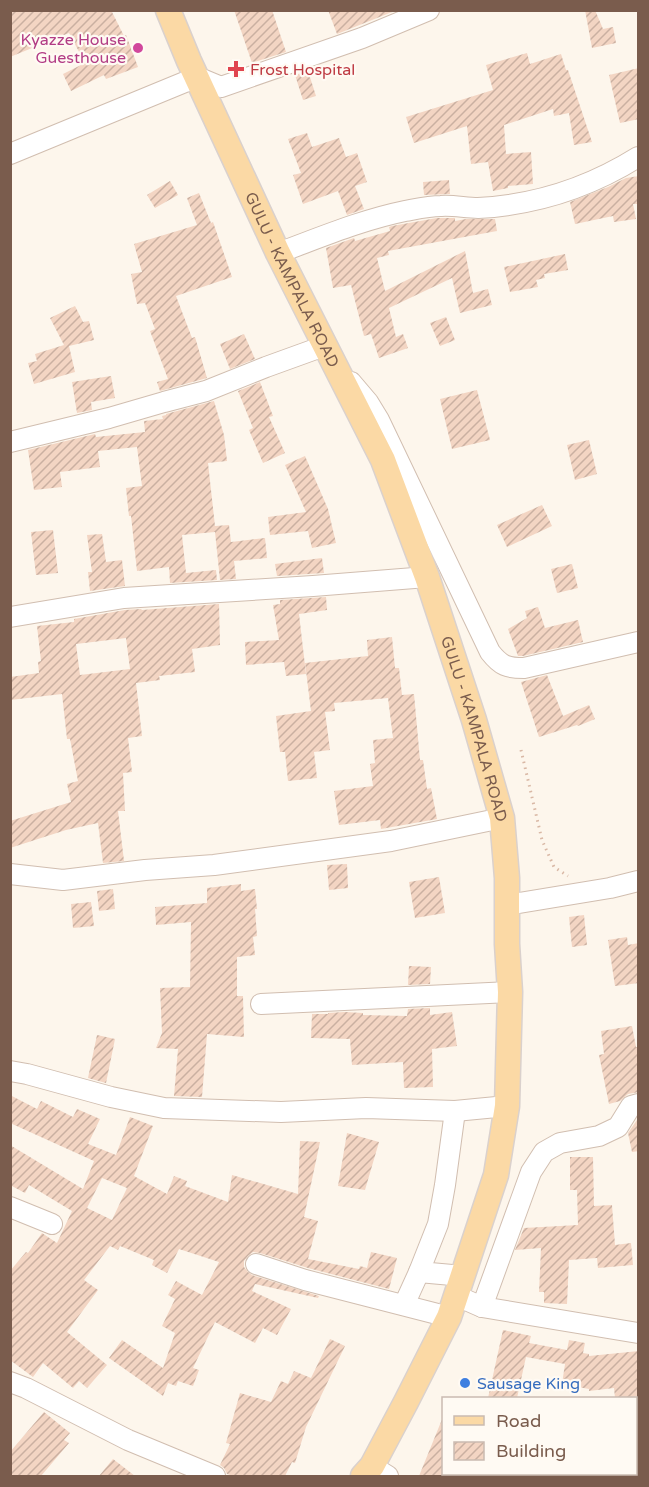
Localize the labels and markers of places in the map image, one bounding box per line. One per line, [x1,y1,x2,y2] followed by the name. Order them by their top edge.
[21,30,126,68] place label: Kyazze House Guesthouse
[131,41,145,55] marker: Kyazze House Guesthouse
[227,60,245,78] marker: Frost Hospital
[250,60,355,80] place label: Frost Hospital
[477,1374,580,1394] place label: Sausage King
[458,1376,472,1390] marker: Sausage King

